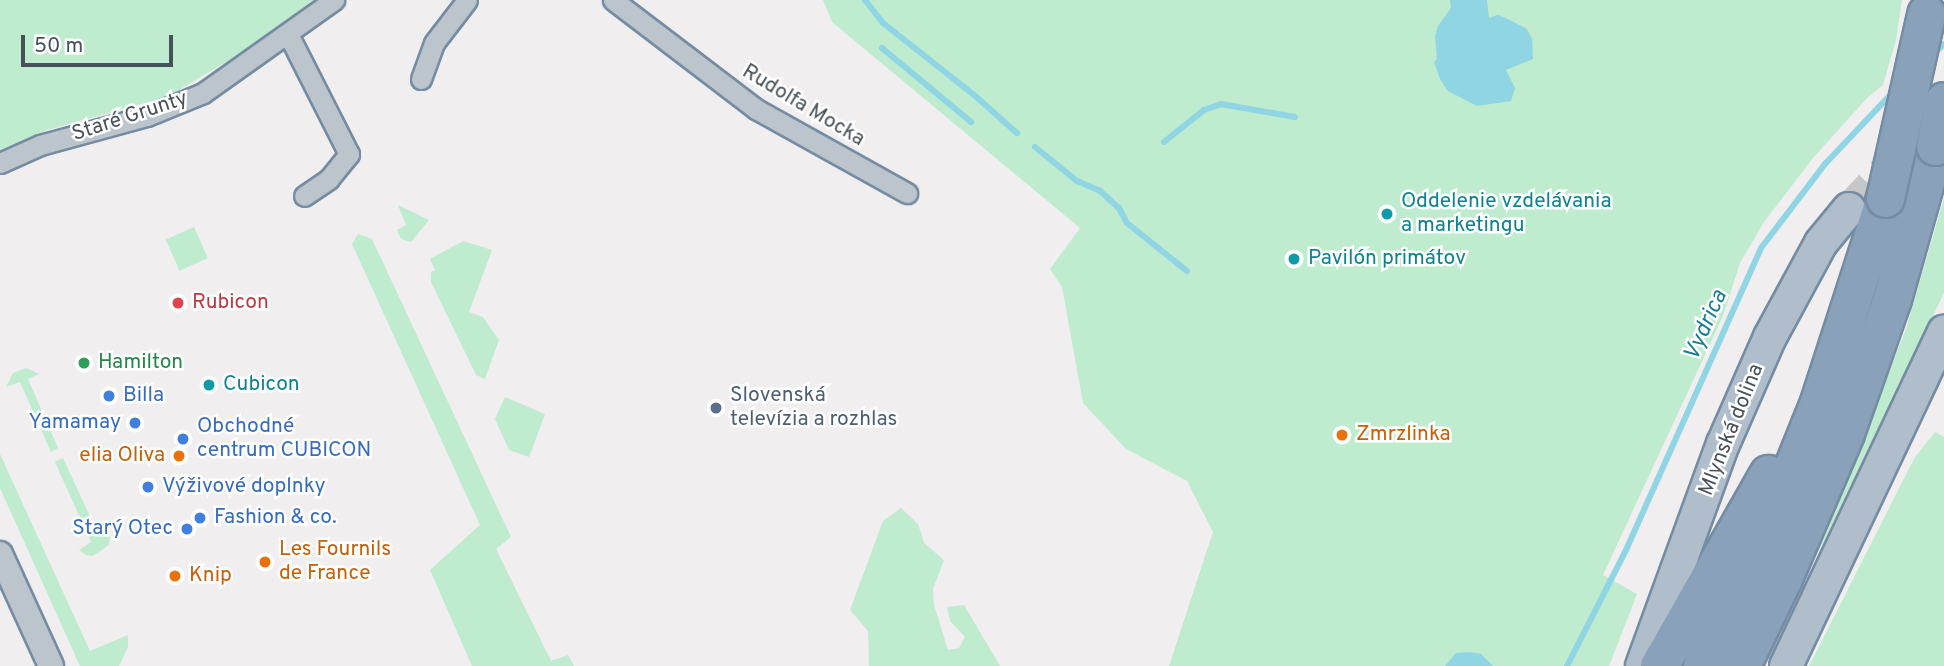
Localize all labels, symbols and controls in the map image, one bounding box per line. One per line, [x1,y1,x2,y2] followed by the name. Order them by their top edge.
[24,21,177,65] scale bar
[34,33,83,60] text: 50 m
[737,60,869,152] street label: Rudolfa Mocka
[69,86,191,148] street label: Staré Grunty
[1401,189,1611,239] place label: Oddelenie vzdelávania a marketingu
[1379,206,1395,222] marker: Oddelenie vzdelávania a marketingu
[1308,246,1466,272] place label: Pavilón primátov
[1286,251,1302,267] marker: Pavilón primátov
[1679,286,1735,366] water label: Vydrica
[192,290,269,316] place label: Rubicon
[170,295,186,311] marker: Rubicon
[98,350,183,376] place label: Hamilton
[76,355,92,371] marker: Hamilton
[1694,360,1770,500] street label: Mlynská dolina
[223,372,300,398] place label: Cubicon
[201,377,217,393] marker: Cubicon
[123,383,164,409] place label: Billa
[730,383,897,433] place label: Slovenská televízia a rozhlas
[101,388,117,404] marker: Billa
[708,400,724,416] marker: Slovenská televízia a rozhlas
[28,410,121,436] place label: Yamamay
[197,414,371,464] place label: Obchodné centrum CUBICON
[127,415,143,431] marker: Yamamay
[1356,422,1451,448] place label: Zmrzlinka
[1334,427,1350,443] marker: Zmrzlinka
[175,431,191,447] marker: Obchodné centrum CUBICON
[79,443,165,469] place label: elia Oliva
[171,448,187,464] marker: elia Oliva
[162,474,326,500] place label: Výživové doplnky
[140,479,156,495] marker: Výživové doplnky
[214,505,337,531] place label: Fashion & co.
[192,510,208,526] marker: Fashion & co.
[72,516,173,542] place label: Starý Otec
[179,521,195,537] marker: Starý Otec
[279,537,391,587] place label: Les Fournils de France
[257,554,273,570] marker: Les Fournils de France
[189,563,232,589] place label: Knip
[167,568,183,584] marker: Knip

